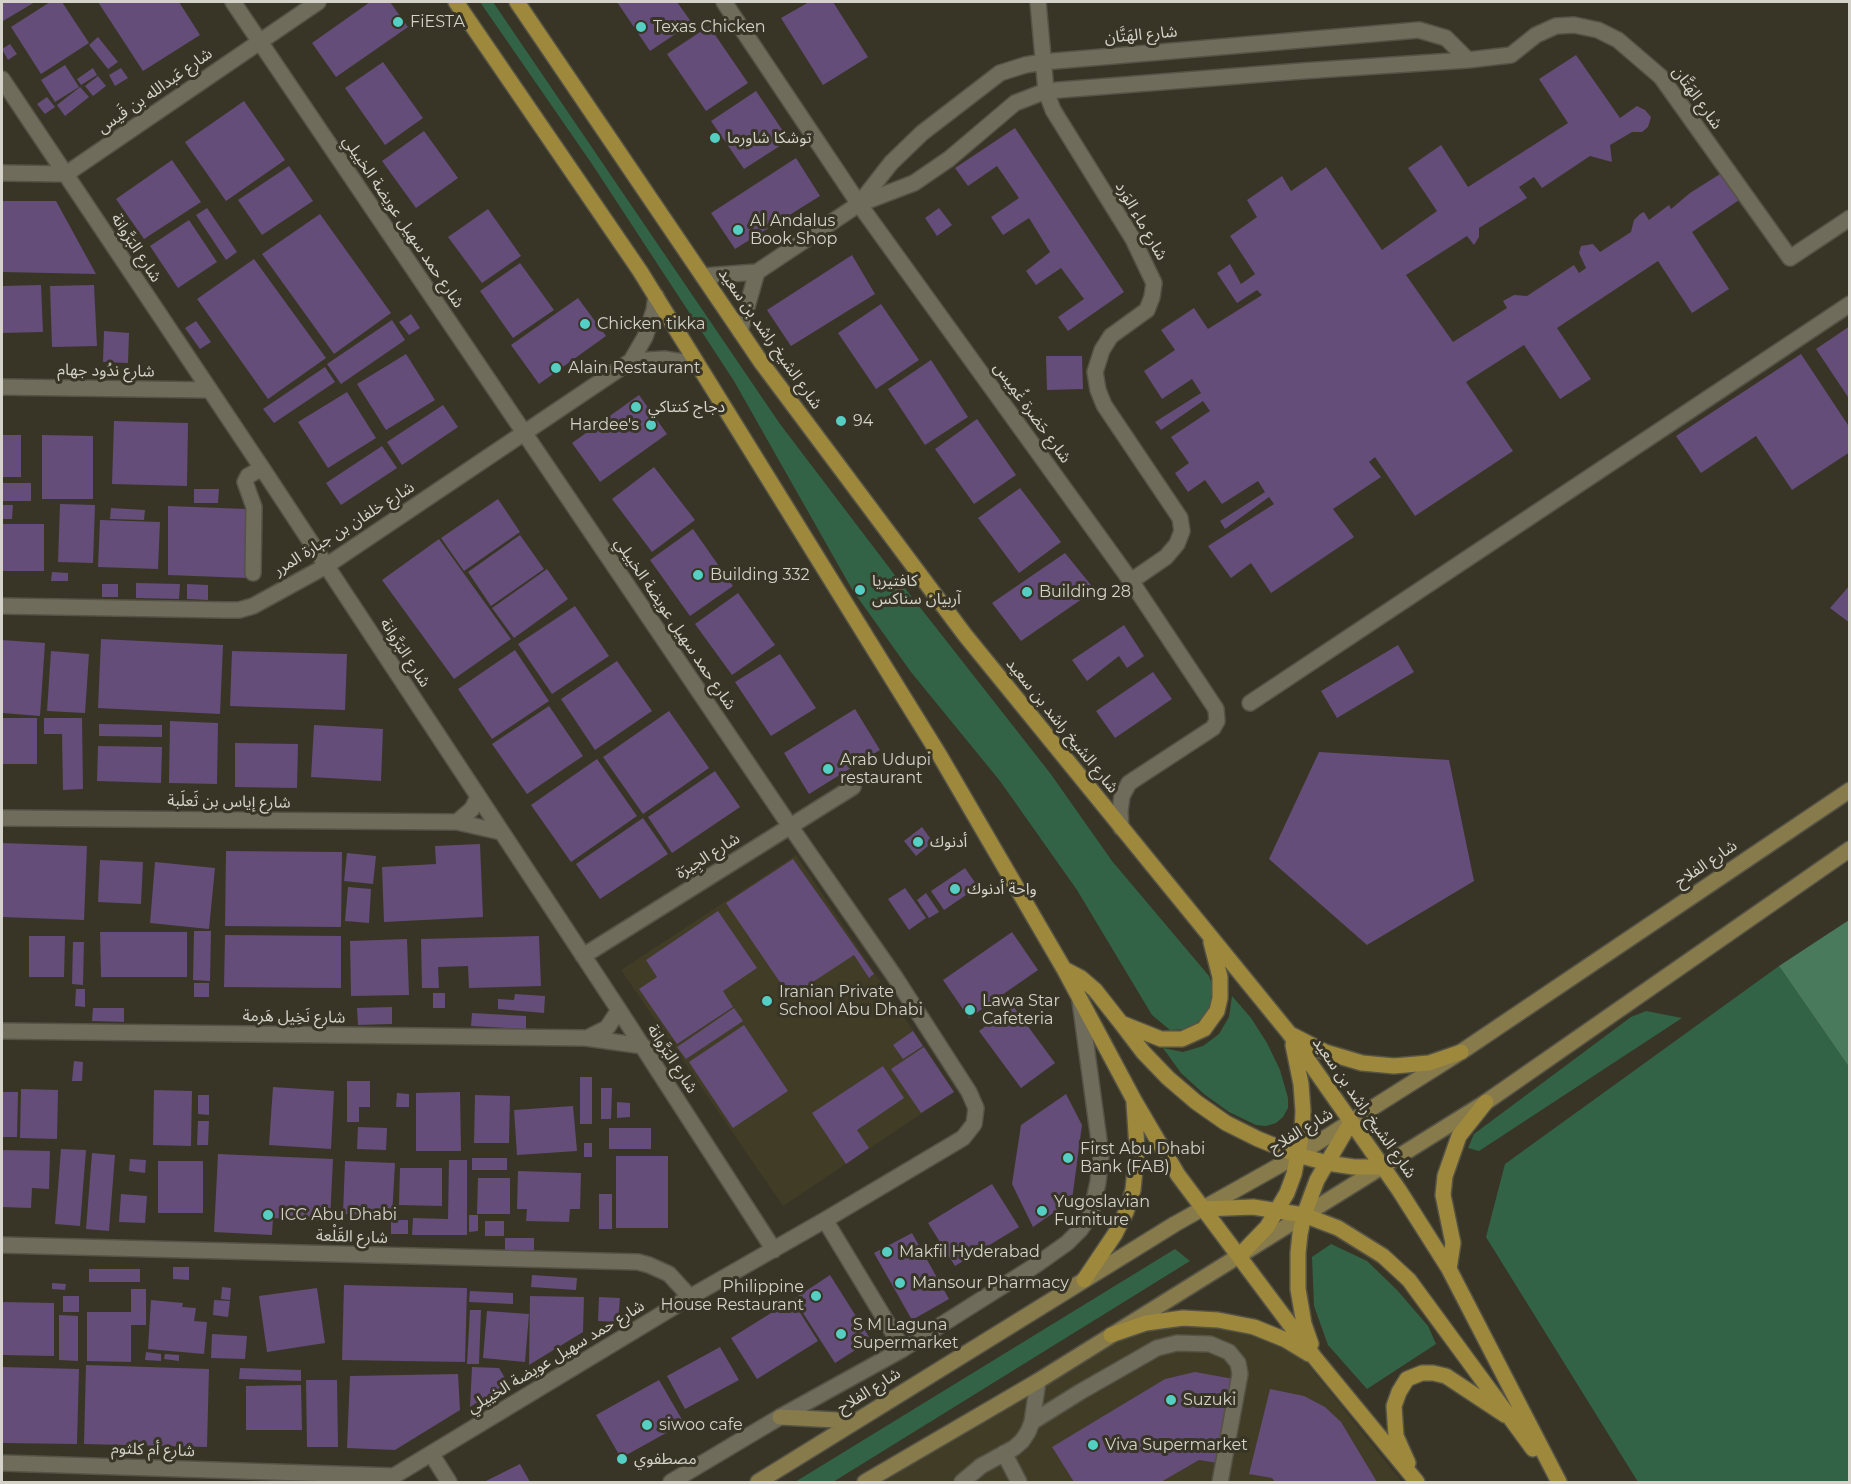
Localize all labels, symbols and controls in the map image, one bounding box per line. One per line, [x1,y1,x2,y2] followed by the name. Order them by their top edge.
[410,12,465,32] place label: FiESTA
[391,15,405,29] marker: FiESTA
[653,17,766,37] place label: Texas Chicken
[634,20,648,34] marker: Texas Chicken
[1104,22,1178,48] street label: شارع الهَتَّان
[94,44,216,138] street label: شارع عَبدالله بن قَيس
[1668,63,1726,133] street label: شارع الهَتَّان
[727,128,811,148] place label: توشكا شاورما
[708,131,722,145] marker: توشكا شاورما
[338,132,468,312] street label: شارع حمد سهيل عويضة الخييلي
[1111,178,1171,264] street label: شارع ماء الوَرد
[107,210,165,286] street label: شارع البَرَّوانة
[750,211,837,249] place label: Al Andalus Book Shop
[731,223,745,237] marker: Al Andalus Book Shop
[714,265,826,413] street label: شارع الشيخ راشد بن سعيد
[597,314,705,334] place label: Chicken tikka
[578,317,592,331] marker: Chicken tikka
[568,358,700,378] place label: Alain Restaurant
[989,359,1075,467] street label: شارع حَضرة غُمِيس
[57,361,155,381] street label: شارع ندُود جهام
[549,361,563,375] marker: Alain Restaurant
[648,397,725,417] place label: دجاج كنتاكي
[629,400,643,414] marker: دجاج كنتاكي
[853,411,873,431] place label: 94
[834,414,848,428] marker: 94
[570,415,639,435] place label: Hardee's
[644,418,658,432] marker: Hardee's
[270,478,418,580] street label: شارع خلفان بن جبارة المرر
[610,534,740,714] street label: شارع حمد سهيل عويضة الخييلي
[710,565,810,585] place label: Building 332
[691,568,705,582] marker: Building 332
[872,571,961,609] place label: كافتيريا آربيان سناكس
[1039,582,1131,602] place label: Building 28
[853,583,867,597] marker: كافتيريا آربيان سناكس
[1020,585,1034,599] marker: Building 28
[376,615,434,691] street label: شارع البَرَّوانة
[1002,655,1122,797] street label: شارع الشيخ راشد بن سعيد
[840,750,931,788] place label: Arab Udupi restaurant
[821,762,835,776] marker: Arab Udupi restaurant
[167,791,291,813] street label: شارع إياس بن ثَعلَبة
[673,829,743,883] street label: شارع الجِيرَة
[930,832,967,852] place label: أدنوك
[911,835,925,849] marker: أدنوك
[1671,836,1741,892] street label: شارع الفلاح
[967,879,1037,899] place label: واحة أدنوك
[948,882,962,896] marker: واحة أدنوك
[779,982,923,1020] place label: Iranian Private School Abu Dhabi
[982,991,1060,1029] place label: Lawa Star Cafeteria
[760,994,774,1008] marker: Iranian Private School Abu Dhabi
[963,1003,977,1017] marker: Lawa Star Cafeteria
[242,1007,346,1027] street label: شارع نَخِيل هَرمة
[643,1021,701,1097] street label: شارع البَرَّوانة
[1308,1034,1420,1182] street label: شارع الشيخ راشد بن سعيد
[1266,1104,1336,1158] street label: شارع الفلاح
[1080,1139,1205,1177] place label: First Abu Dhabi Bank (FAB)
[1061,1151,1075,1165] marker: First Abu Dhabi Bank (FAB)
[1054,1192,1150,1230] place label: Yugoslavian Furniture
[1035,1204,1049,1218] marker: Yugoslavian Furniture
[280,1205,397,1225] place label: ICC Abu Dhabi
[261,1208,275,1222] marker: ICC Abu Dhabi
[316,1226,388,1248] street label: شارع القَلْعة
[899,1242,1040,1262] place label: Makfil Hyderabad
[880,1245,894,1259] marker: Makfil Hyderabad
[912,1273,1069,1293] place label: Mansour Pharmacy
[893,1276,907,1290] marker: Mansour Pharmacy
[661,1277,804,1315] place label: Philippine House Restaurant
[809,1289,823,1303] marker: Philippine House Restaurant
[464,1296,648,1418] street label: شارع حمد سهيل عويضة الخييلي
[853,1315,958,1353] place label: S M Laguna Supermarket
[834,1327,848,1341] marker: S M Laguna Supermarket
[834,1364,904,1418] street label: شارع الفلاح
[1183,1390,1236,1410] place label: Suzuki
[1164,1393,1178,1407] marker: Suzuki
[659,1415,743,1435] place label: siwoo cafe
[640,1418,654,1432] marker: siwoo cafe
[1105,1435,1248,1455] place label: Viva Supermarket
[1086,1438,1100,1452] marker: Viva Supermarket
[111,1439,195,1461] street label: شارع أم كلثوم
[634,1449,697,1469] place label: مصطفوي
[615,1452,629,1466] marker: مصطفوي

